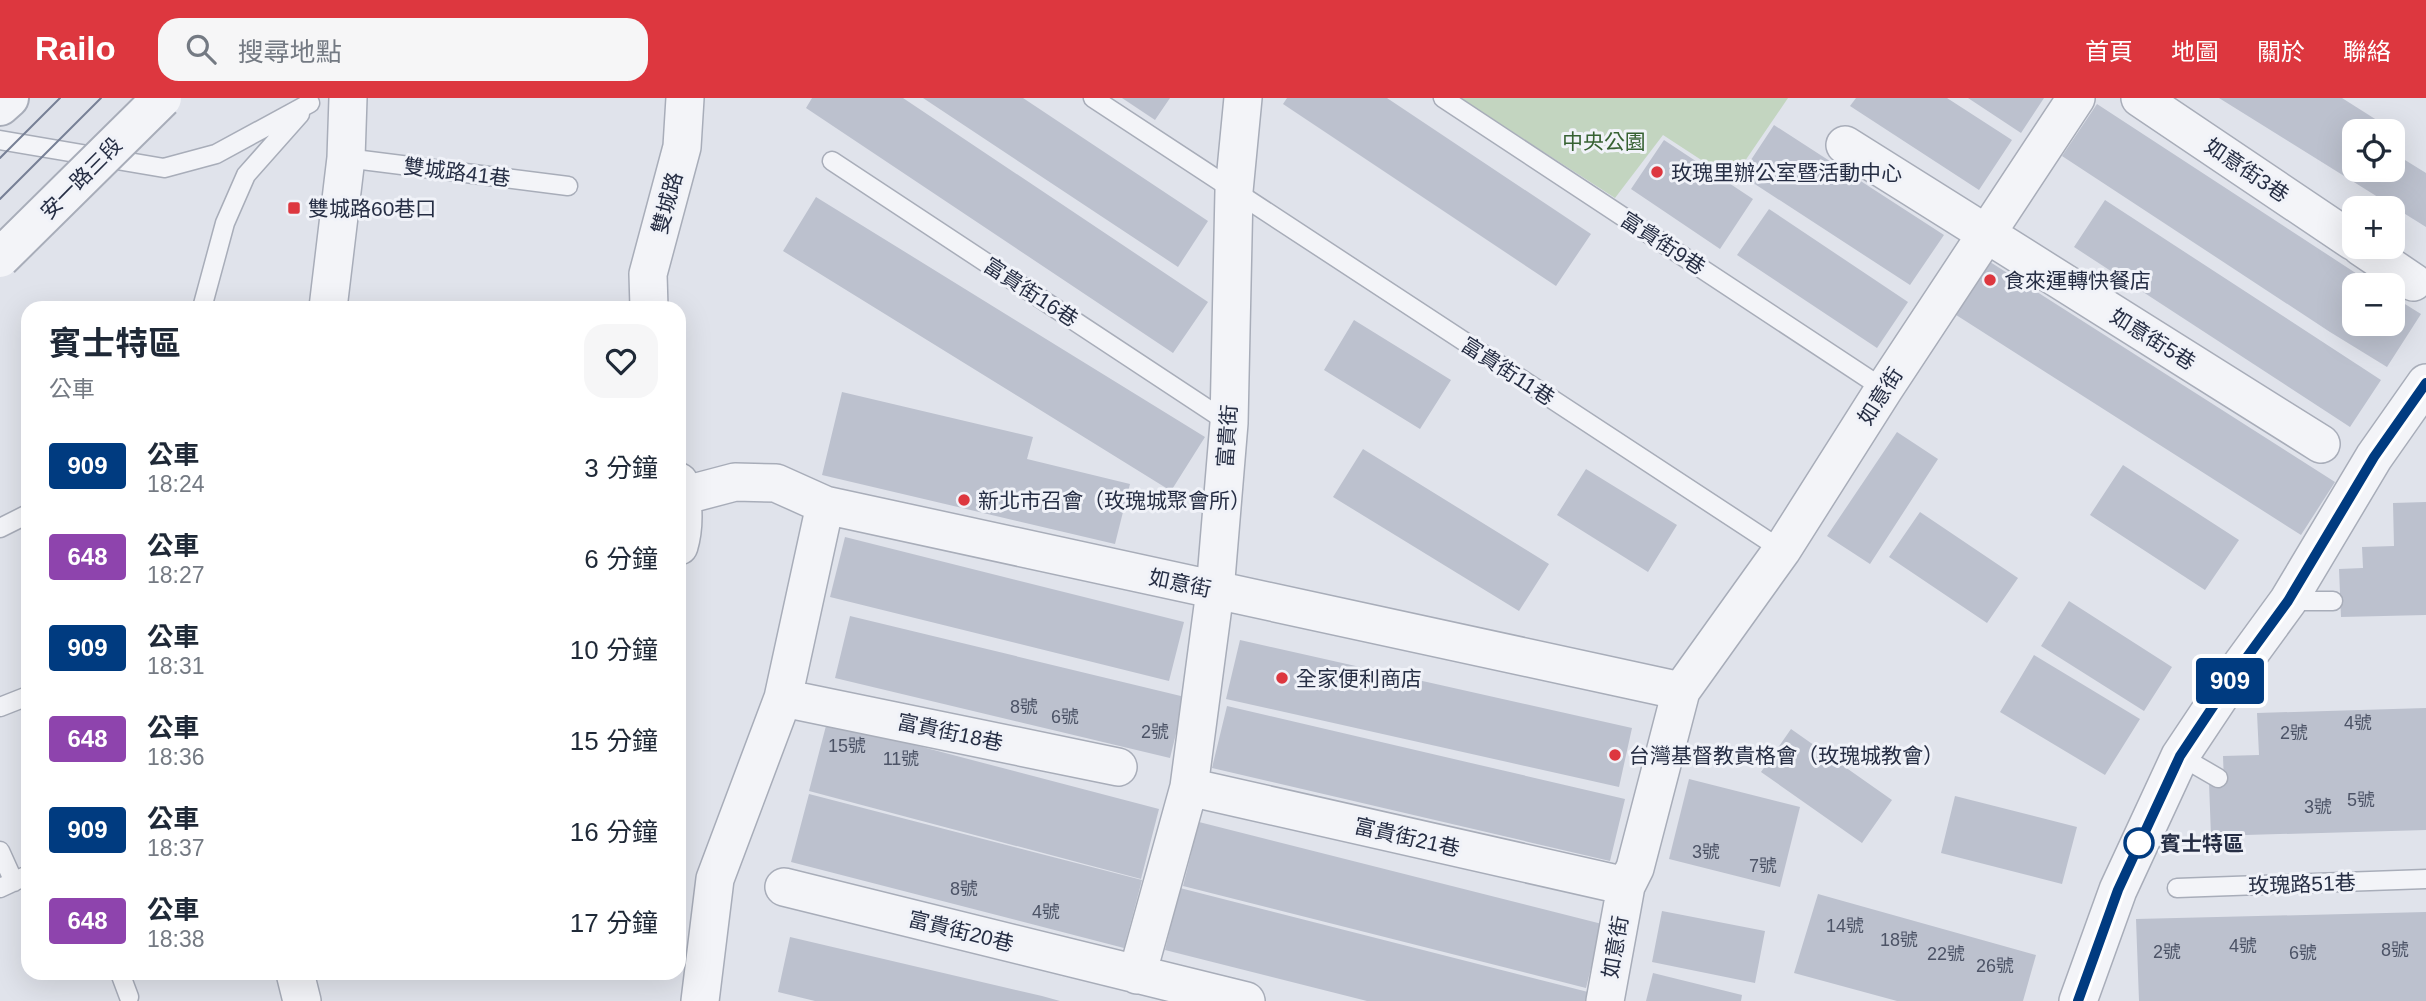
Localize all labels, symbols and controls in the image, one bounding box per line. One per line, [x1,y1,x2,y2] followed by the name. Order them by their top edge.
[158,18,648,81] search box
[35,30,116,67] text: Railo
[182,30,220,68] icon: search
[238,37,342,67] text: 搜尋地點
[2085,38,2133,65] text: 首頁
[2171,38,2219,65] text: 地圖
[2257,38,2305,65] text: 關於
[2343,38,2391,65] text: 聯絡
[2342,119,2405,336] map controls
[2342,119,2405,182] button: locate
[1562,130,1646,153] park label: 中央公園
[36,133,126,223] street label: 安一路三段
[2201,134,2293,206] street label: 如意街3巷
[402,154,512,190] street label: 雙城路41巷
[1671,161,1902,184] place label: 玫瑰里辦公室暨活動中心
[1649,164,1665,180] marker: 玫瑰里辦公室暨活動中心
[648,170,686,236] street label: 雙城路
[2342,196,2405,259] button: +
[308,197,436,220] place label: 雙城路60巷口
[286,200,302,216] marker: 雙城路60巷口
[1617,207,1709,279] street label: 富貴街9巷
[980,253,1082,331] street label: 富貴街16巷
[2004,269,2151,292] place label: 食來運轉快餐店
[1982,272,1998,288] marker: 食來運轉快餐店
[2342,273,2405,336] button: −
[2106,304,2200,374] street label: 如意街5巷
[584,324,658,398] button: heart
[49,325,181,362] text: 賓士特區
[1457,333,1559,409] street label: 富貴街11巷
[1853,363,1907,429] street label: 如意街
[49,376,95,402] text: 公車
[1213,404,1241,468] street label: 富貴街
[147,440,199,470] text: 公車
[67,452,108,479] text: 909
[584,453,658,483] text: 3 分鐘
[147,471,205,497] text: 18:24
[978,489,1251,512] place label: 新北市召會（玫瑰城聚會所）
[956,492,972,508] marker: 新北市召會（玫瑰城聚會所）
[147,531,199,561] text: 公車
[67,543,108,570] text: 648
[584,544,658,574] text: 6 分鐘
[147,562,205,588] text: 18:27
[1147,565,1213,601] street label: 如意街
[147,622,199,652] text: 公車
[67,634,108,661] text: 909
[570,635,658,665] text: 10 分鐘
[147,653,205,679] text: 18:31
[2190,658,2270,704] line badge: 909
[1296,667,1422,690] place label: 全家便利商店
[2210,667,2250,694] text: 909
[1274,670,1290,686] marker: 全家便利商店
[1010,697,1038,717] house number: 8號
[1051,707,1079,727] house number: 6號
[895,710,1005,754] street label: 富貴街18巷
[147,713,199,743] text: 公車
[2344,713,2372,733] house number: 4號
[1141,722,1169,742] house number: 2號
[2280,723,2308,743] house number: 2號
[67,725,108,752] text: 648
[570,726,658,756] text: 15 分鐘
[828,736,866,756] house number: 15號
[147,744,205,770] text: 18:36
[1629,744,1944,767] place label: 台灣基督教貴格會（玫瑰城教會）
[1607,747,1623,763] marker: 台灣基督教貴格會（玫瑰城教會）
[883,749,919,769] house number: 11號
[2347,790,2375,810] house number: 5號
[2304,797,2332,817] house number: 3號
[147,804,199,834] text: 公車
[1352,814,1462,860] street label: 富貴街21巷
[67,816,108,843] text: 909
[570,817,658,847] text: 16 分鐘
[2124,828,2154,858] marker: 賓士特區
[2160,832,2244,855] place label: 賓士特區
[147,835,205,861] text: 18:37
[1692,842,1720,862] house number: 3號
[1749,856,1777,876] house number: 7號
[2248,871,2356,897] street label: 玫瑰路51巷
[950,879,978,899] house number: 8號
[147,895,199,925] text: 公車
[1032,902,1060,922] house number: 4號
[67,907,108,934] text: 648
[906,907,1016,955] street label: 富貴街20巷
[570,908,658,938] text: 17 分鐘
[1598,914,1632,980] street label: 如意街
[1826,916,1864,936] house number: 14號
[147,926,205,952] text: 18:38
[1880,930,1918,950] house number: 18號
[2229,936,2257,956] house number: 4號
[2381,940,2409,960] house number: 8號
[2153,942,2181,962] house number: 2號
[2289,943,2317,963] house number: 6號
[1927,944,1965,964] house number: 22號
[1976,956,2014,976] house number: 26號

